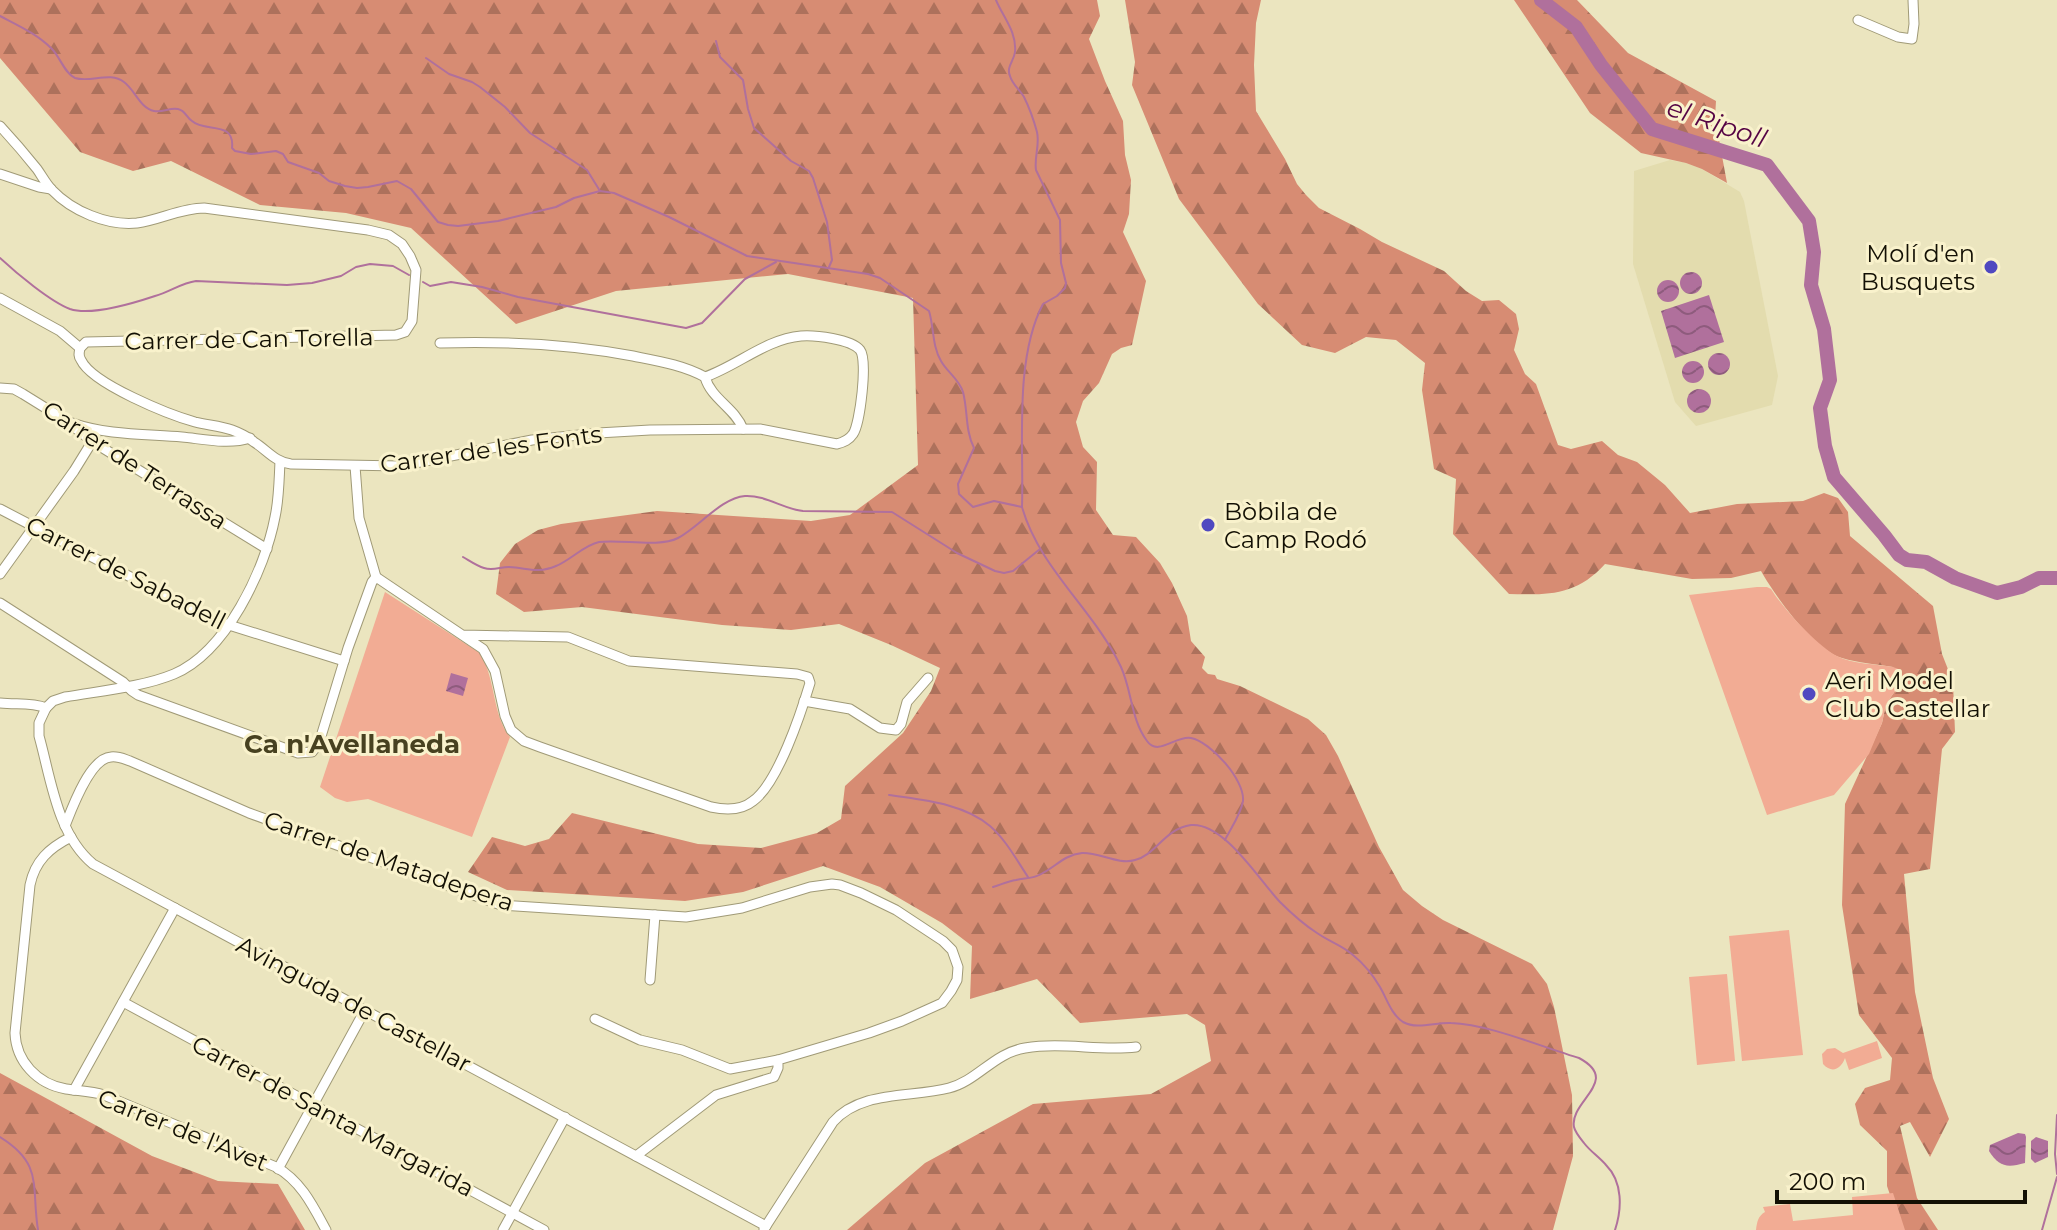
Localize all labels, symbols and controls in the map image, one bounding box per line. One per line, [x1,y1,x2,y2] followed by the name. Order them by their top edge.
[1663,91,1771,155] water label: el Ripoll
[1861,239,1975,296] place label: Molí d'en Busquets
[1982,258,2000,276] marker: Molí d'en Busquets
[124,322,374,356] street label: Carrer de Can Torella
[37,395,233,535] street label: Carrer de Terrassa
[378,419,604,479] street label: Carrer de les Fonts
[1224,497,1367,554] place label: Bòbila de Camp Rodó
[21,510,231,636] street label: Carrer de Sabadell
[1199,516,1217,534] marker: Bòbila de Camp Rodó
[1825,666,1990,723] place label: Aeri Model Club Castellar
[1800,685,1818,703] marker: Aeri Model Club Castellar
[244,728,460,760] district label: Ca n'Avellaneda
[260,805,518,917] street label: Carrer de Matadepera
[232,930,476,1078] street label: Avinguda de Castellar
[187,1029,479,1203] street label: Carrer de Santa Margarida
[94,1083,273,1177] street label: Carrer de l'Avet
[1777,1154,2025,1204] scale bar
[1789,1167,1866,1196] text: 200 m

